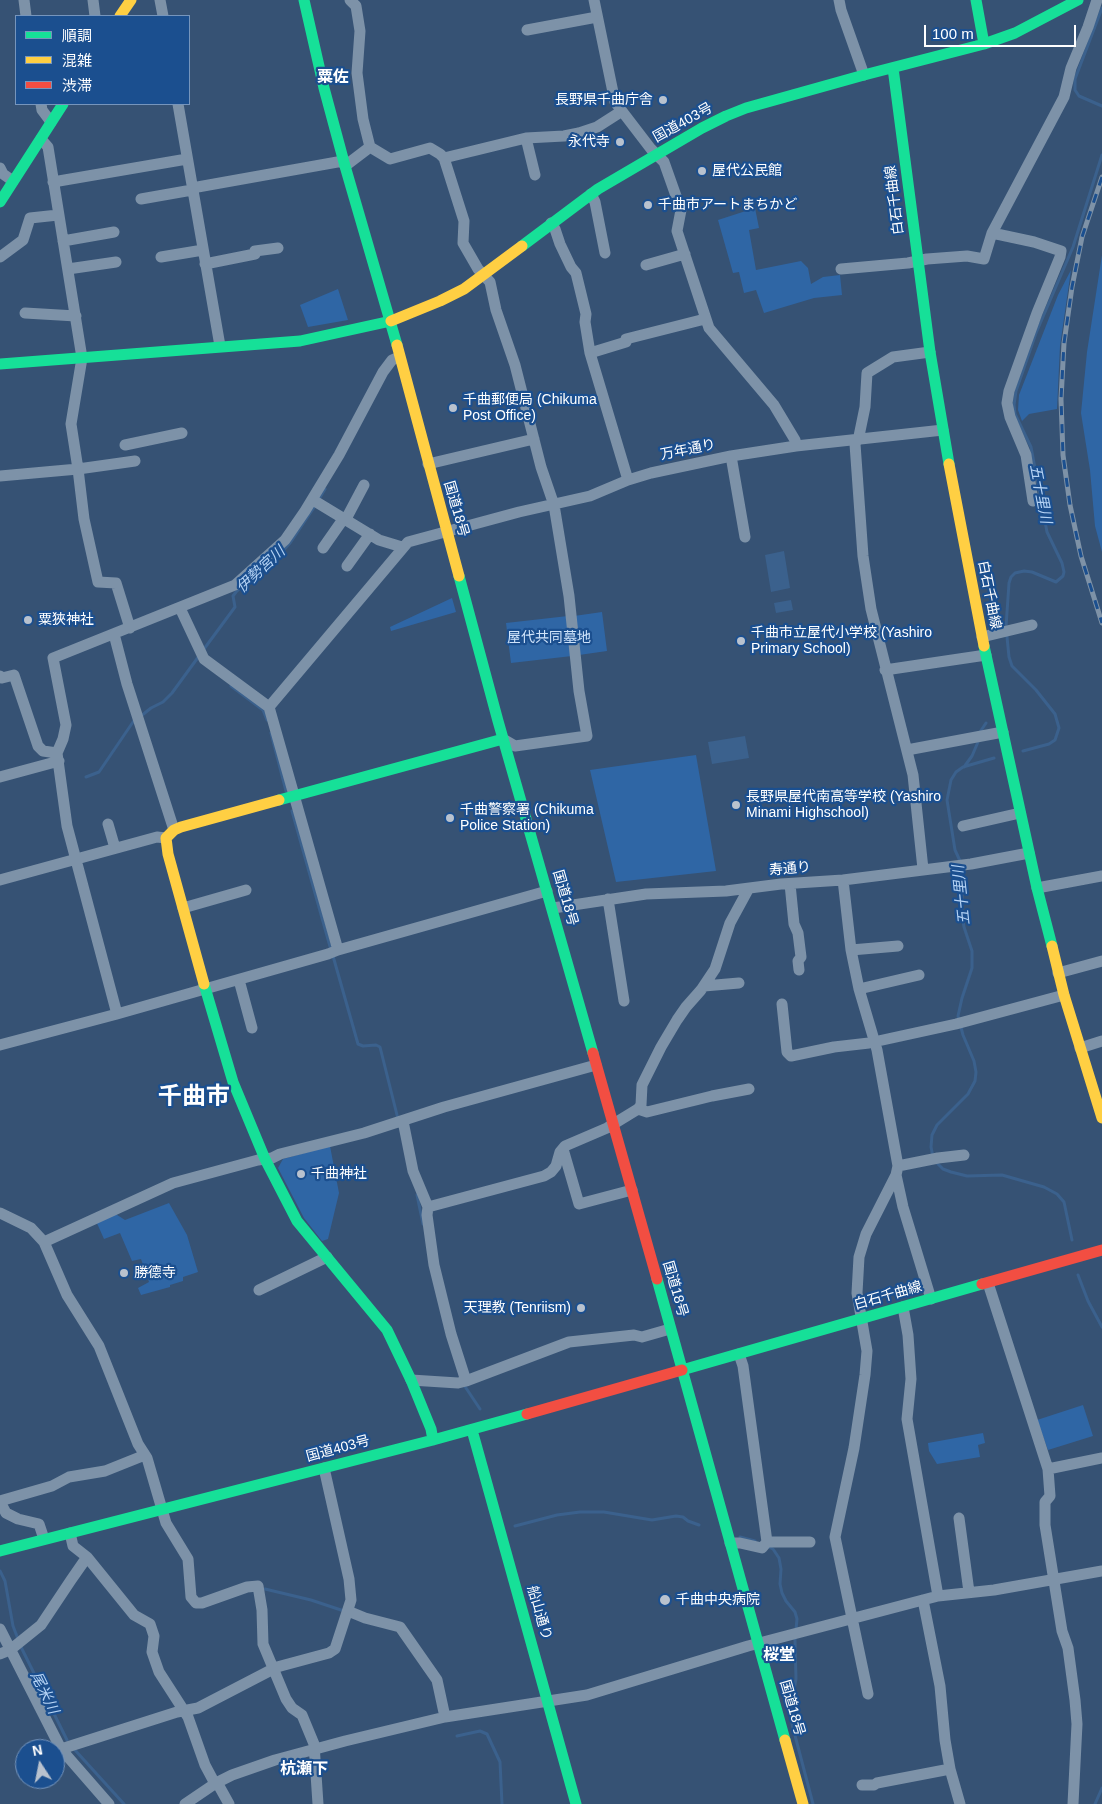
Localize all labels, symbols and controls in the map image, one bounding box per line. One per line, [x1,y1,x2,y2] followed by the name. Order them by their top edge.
[15,15,190,105] legend
[927,15,1080,47] scale bar
[932,25,974,42] text: 100 m
[62,27,92,44] text: 順調
[62,52,92,69] text: 混雑
[317,68,349,88] district label: 粟佐
[62,77,92,94] text: 渋滞
[555,92,653,108] place label: 長野県千曲庁舎
[657,94,669,106] marker: 長野県千曲庁舎
[650,100,716,146] street label: 国道403号
[568,134,610,150] place label: 永代寺
[614,136,626,148] marker: 永代寺
[712,163,782,179] place label: 屋代公民館
[882,164,908,236] street label: 白石千曲線
[696,165,708,177] marker: 屋代公民館
[658,197,797,213] place label: 千曲市アートまちかど
[642,199,654,211] marker: 千曲市アートまちかど
[463,392,597,424] place label: 千曲郵便局 (Chikuma Post Office)
[447,402,459,414] marker: 千曲郵便局 (Chikuma Post Office)
[659,436,717,464] street label: 万年通り
[1025,463,1055,525] water label: 五十里川
[440,479,472,539] street label: 国道18号
[233,543,289,597] water label: 伊勢宮川
[974,559,1004,631] street label: 白石千曲線
[38,612,94,628] place label: 粟狹神社
[22,614,34,626] marker: 粟狹神社
[751,625,932,658] place label: 千曲市立屋代小学校 (Yashiro Primary School)
[507,630,591,646] park label: 屋代共同墓地
[735,635,747,647] marker: 千曲市立屋代小学校 (Yashiro Primary School)
[746,789,941,822] place label: 長野県屋代南高等学校 (Yashiro Minami Highschool)
[730,799,742,811] marker: 長野県屋代南高等学校 (Yashiro Minami Highschool)
[460,802,594,834] place label: 千曲警察署 (Chikuma Police Station)
[444,812,456,824] marker: 千曲警察署 (Chikuma Police Station)
[768,859,812,879] street label: 寿通り
[950,864,974,926] water label: 五十里川
[549,868,581,928] street label: 国道18号
[158,1083,230,1111] district label: 千曲市
[311,1166,367,1182] place label: 千曲神社
[295,1168,307,1180] marker: 千曲神社
[659,1259,691,1319] street label: 国道18号
[134,1265,176,1281] place label: 勝德寺
[118,1267,130,1279] marker: 勝德寺
[852,1278,924,1314] street label: 白石千曲線
[464,1300,571,1316] place label: 天理教 (Tenriism)
[575,1302,587,1314] marker: 天理教 (Tenriism)
[304,1432,372,1466] street label: 国道403号
[523,1584,555,1642] street label: 船山通り
[676,1592,760,1608] place label: 千曲中央病院
[658,1593,672,1607] marker: 千曲中央病院
[763,1646,795,1666] district label: 桜堂
[26,1669,62,1717] water label: 尾米川
[776,1678,808,1738] street label: 国道18号
[15,1739,65,1789] north arrow
[31,1741,44,1759] text: N
[280,1760,328,1780] district label: 杭瀬下

